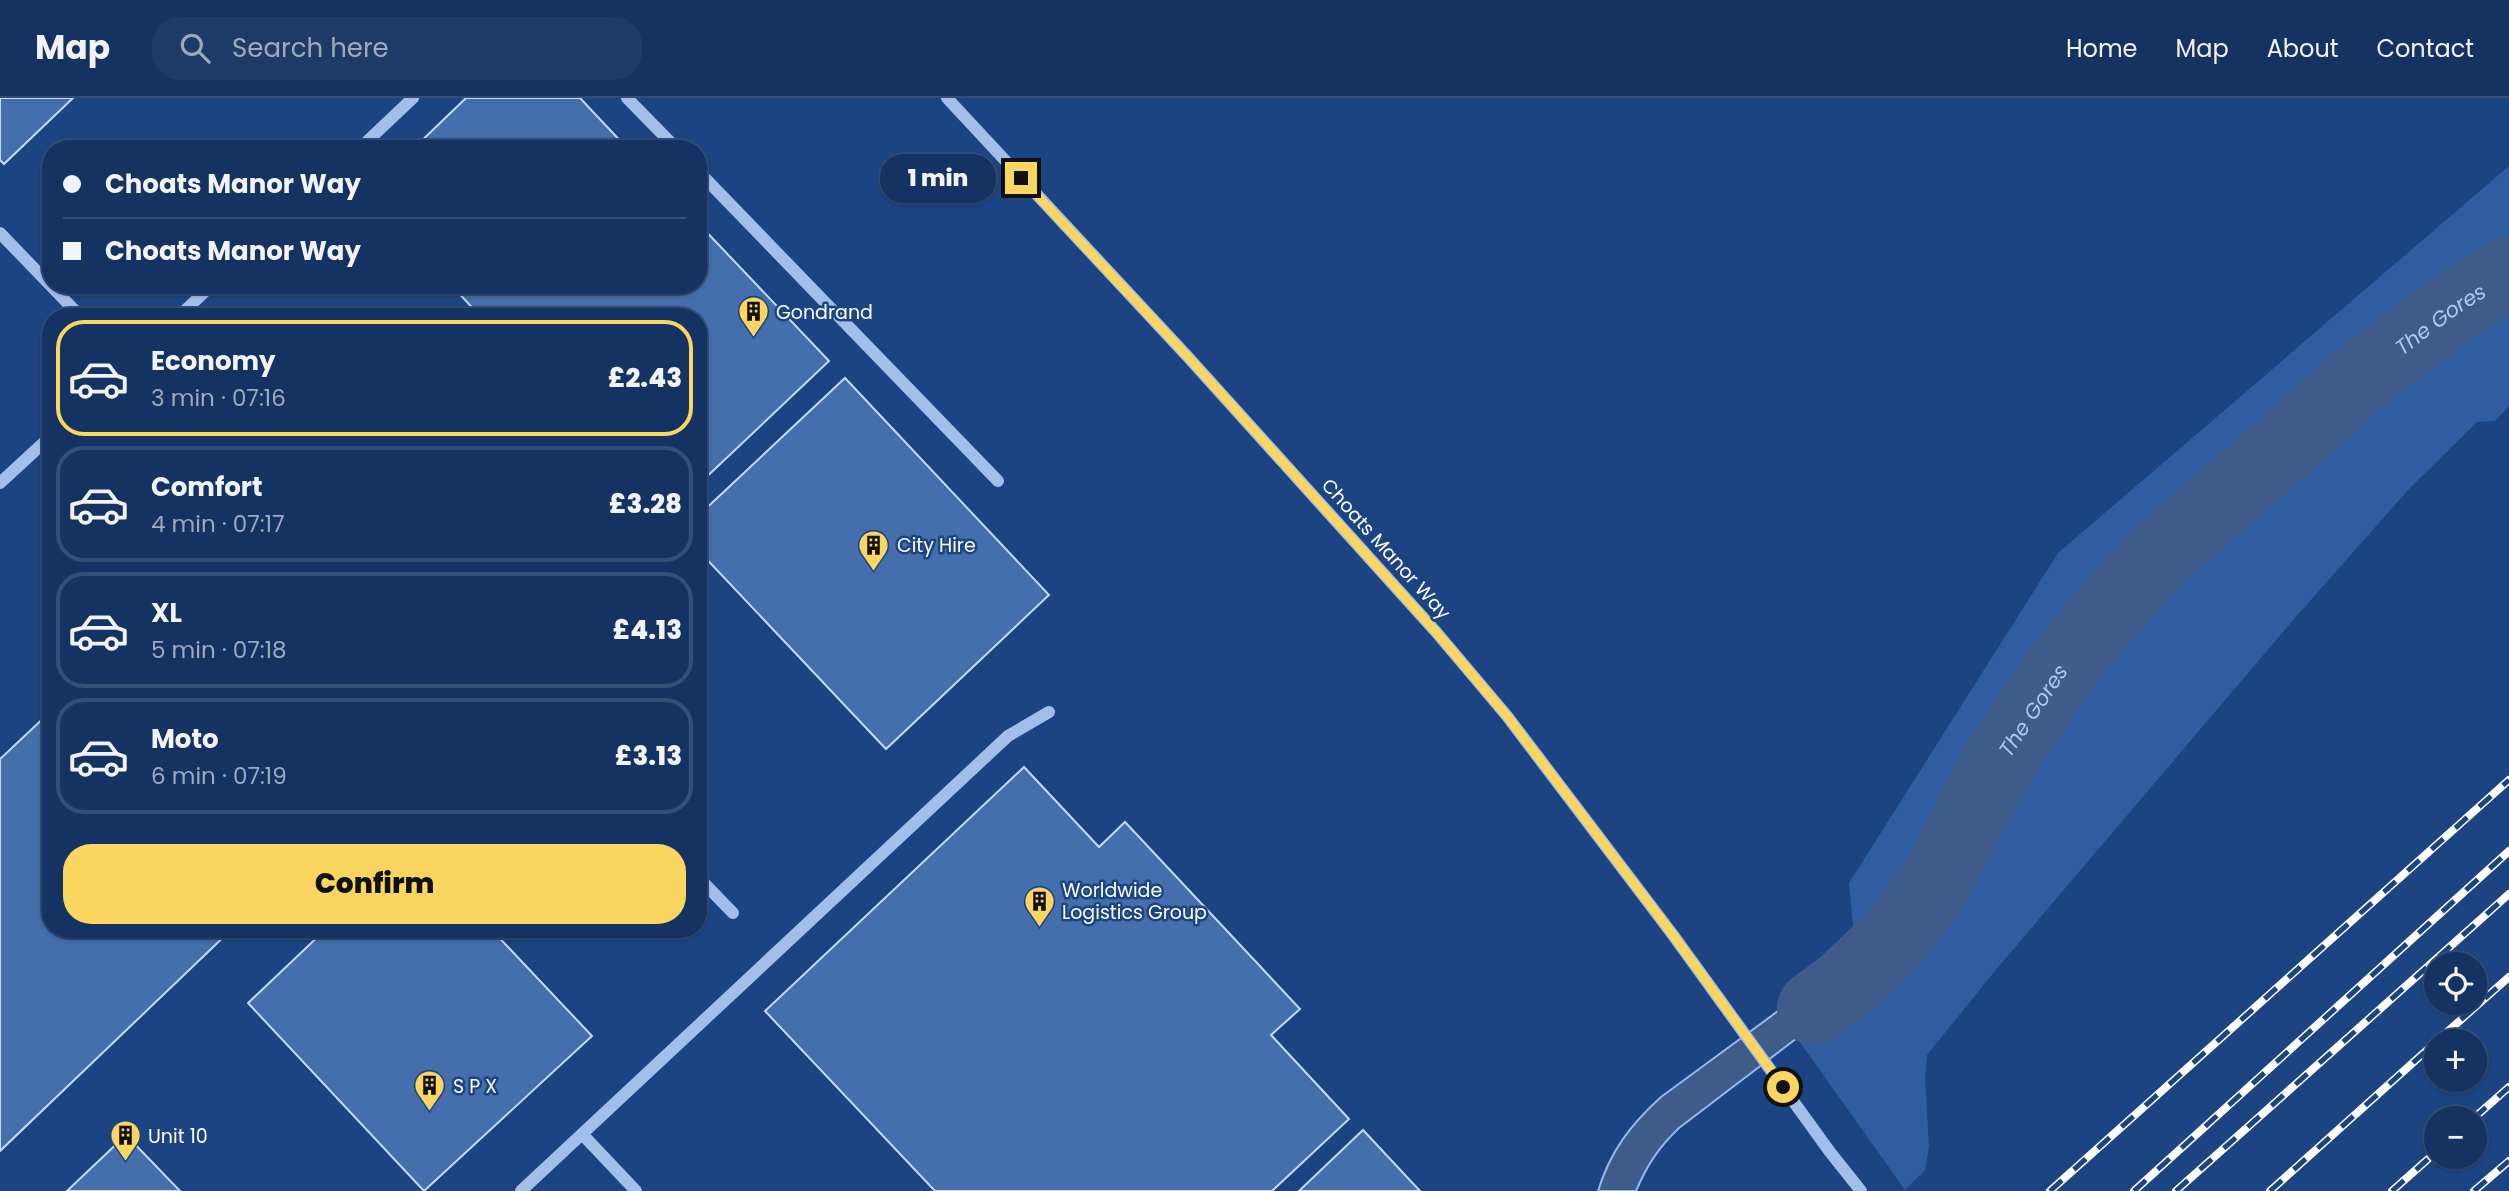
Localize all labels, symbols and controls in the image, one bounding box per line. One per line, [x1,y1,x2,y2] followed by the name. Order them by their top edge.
[152,17,642,80] search box
[35,24,110,71] text: Map
[176,29,214,67] icon: search
[232,30,389,66] text: Search here
[2066,32,2138,65] text: Home
[2176,32,2229,65] text: Map
[2267,32,2338,65] text: About
[2376,32,2474,65] text: Contact
[881,154,996,202] callout: 1 min
[908,162,968,194] text: 1 min
[1005,162,1037,194] route end
[105,166,361,202] text: Choats Manor Way
[105,233,361,269] text: Choats Manor Way
[2389,276,2491,361] water label: The Gores
[736,295,770,339] building icon: Gondrand
[776,299,873,326] place label: Gondrand
[151,343,275,379] text: Economy
[67,347,130,410] icon: car
[608,360,682,396] text: £2.43
[151,382,286,414] text: 3 min · 07:16
[151,469,263,505] text: Comfort
[67,473,130,536] icon: car
[1315,473,1457,626] street label: Choats Manor Way
[609,486,682,522] text: £3.28
[151,508,285,540] text: 4 min · 07:17
[857,528,891,572] building icon: City Hire
[897,532,976,559] place label: City Hire
[151,595,182,631] text: XL
[67,599,130,662] icon: car
[613,612,682,648] text: £4.13
[151,634,287,666] text: 5 min · 07:18
[1991,657,2074,762] water label: The Gores
[151,721,219,757] text: Moto
[67,725,130,788] icon: car
[615,738,682,774] text: £3.13
[151,760,287,792] text: 6 min · 07:19
[63,844,686,924] button: Confirm
[1062,877,1207,926] place label: Worldwide Logistics Group
[1022,884,1056,928] building icon: Worldwide Logistics Group
[2424,952,2487,1169] map controls
[2424,952,2487,1015] button: locate
[2424,1029,2487,1092] button: +
[413,1069,447,1113] building icon: S P X
[1767,1071,1799,1103] route start
[453,1073,497,1100] place label: S P X
[2424,1106,2487,1169] button: −
[108,1119,142,1163] building icon: Unit 10
[148,1123,208,1150] place label: Unit 10

